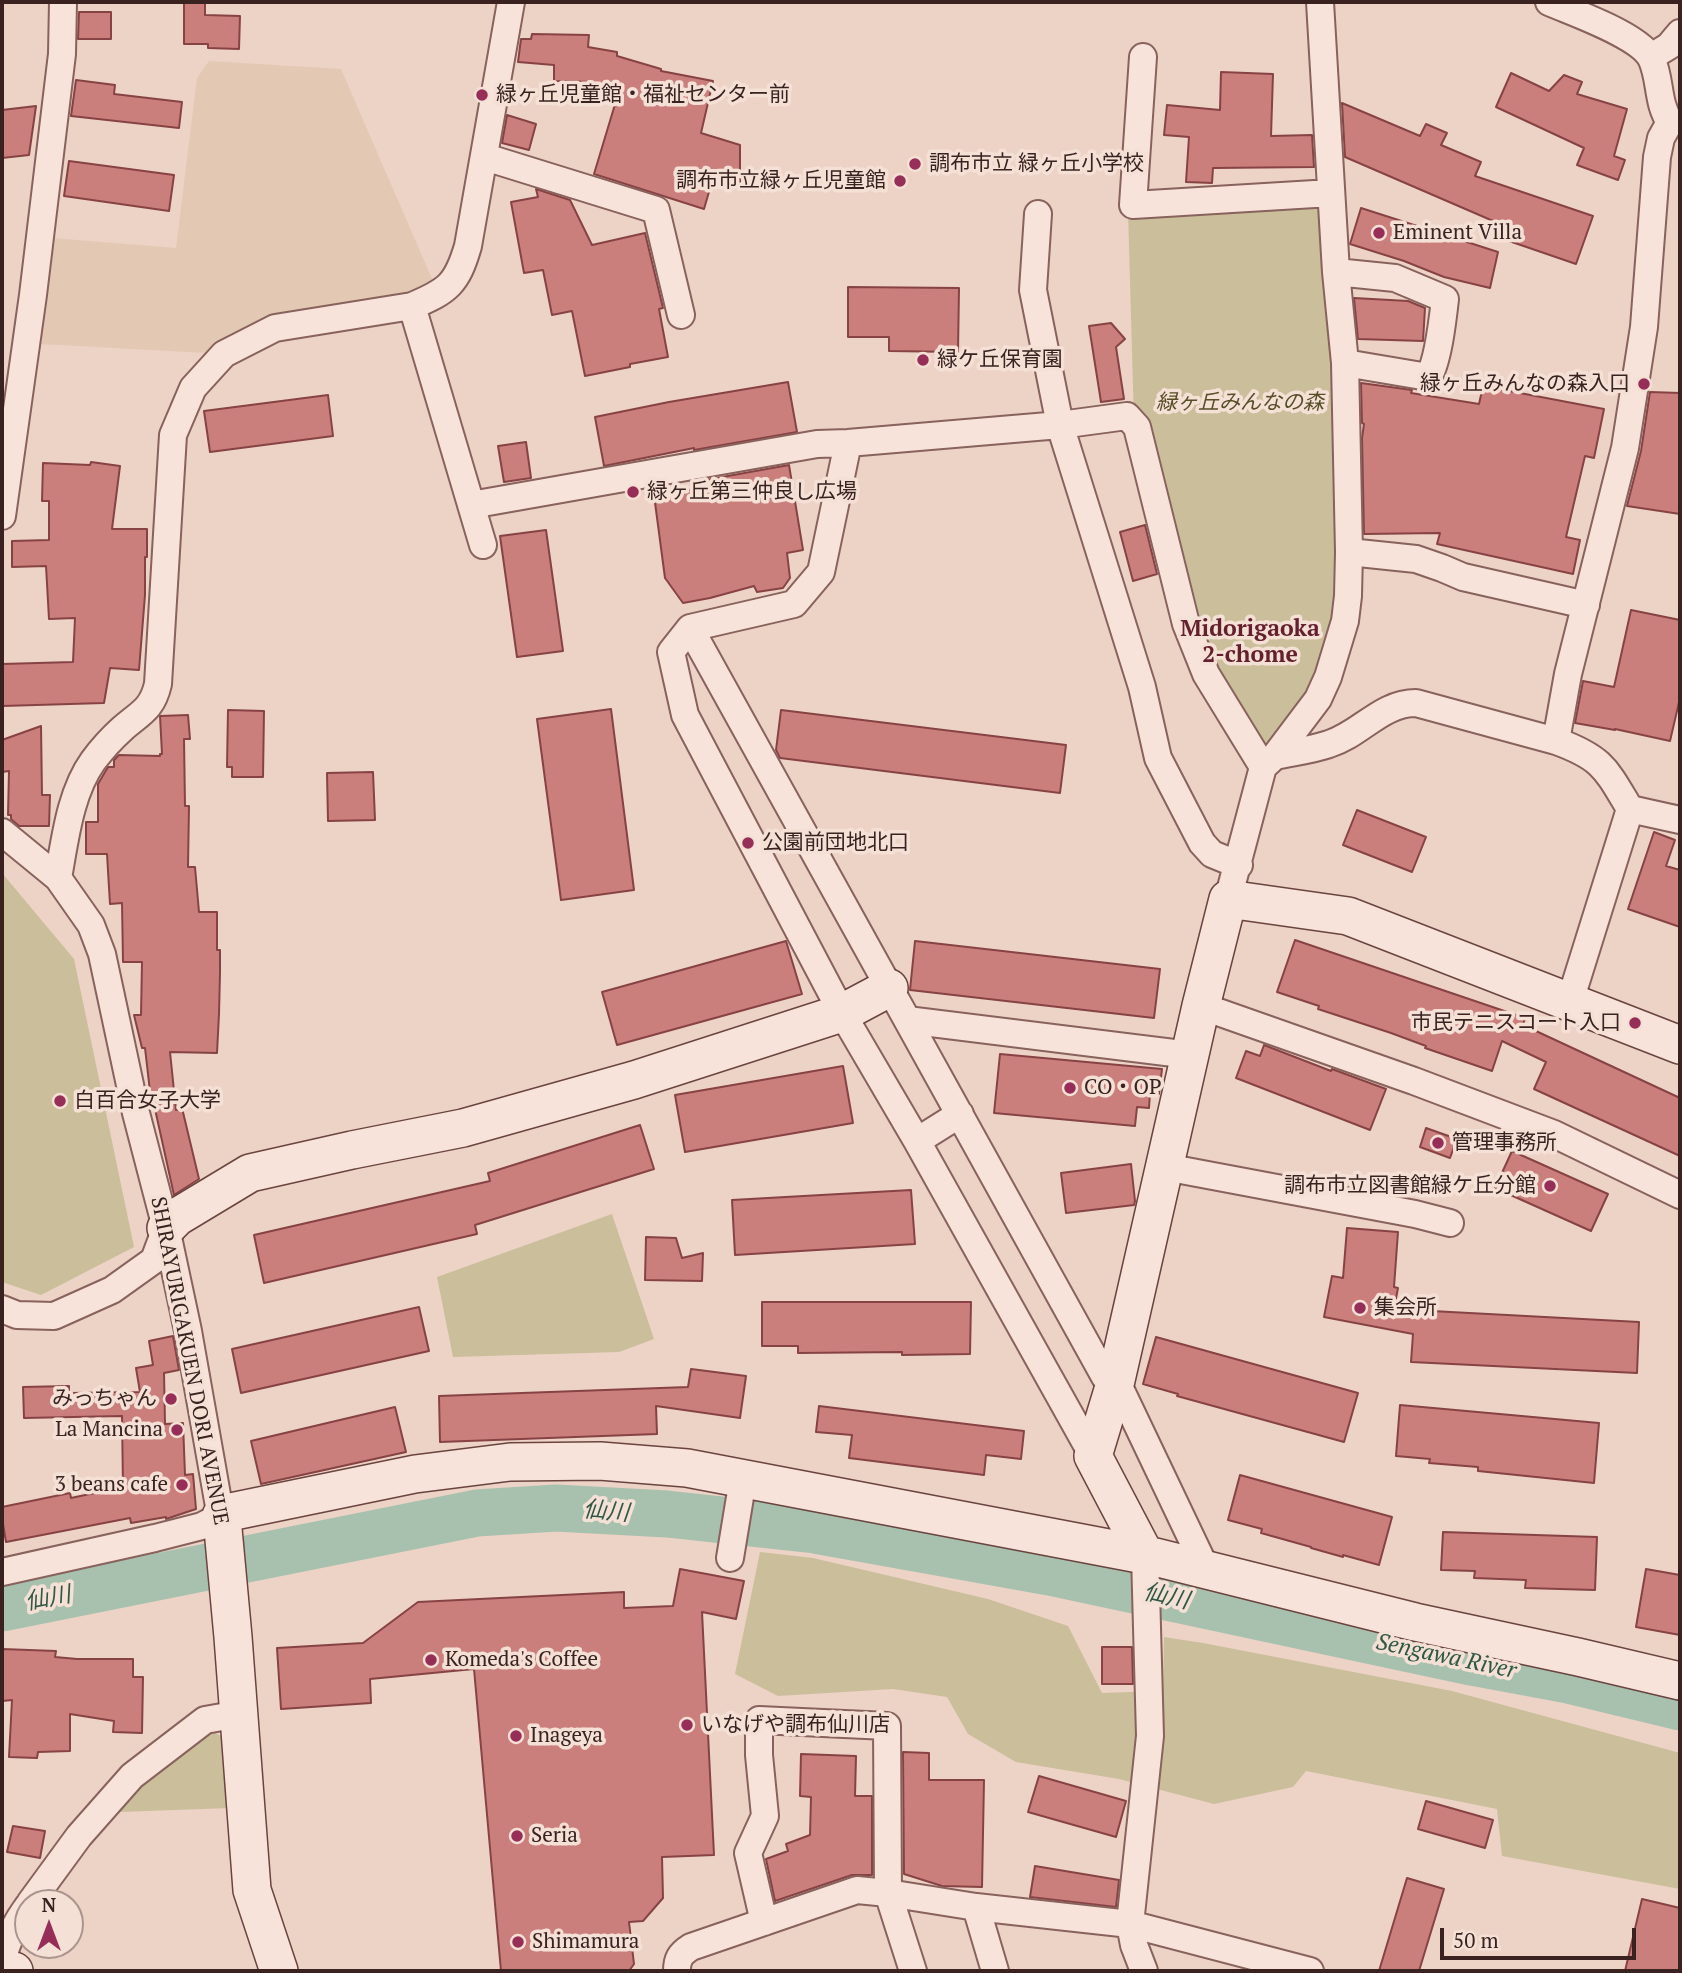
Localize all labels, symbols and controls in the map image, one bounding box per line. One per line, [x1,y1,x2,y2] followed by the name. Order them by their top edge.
[496,82,790,108] place label: 緑ヶ丘児童館・福祉センター前
[474,87,490,103] marker: 緑ヶ丘児童館・福祉センター前
[929,151,1144,177] place label: 調布市立 緑ヶ丘小学校
[907,156,923,172] marker: 調布市立 緑ヶ丘小学校
[676,168,886,194] place label: 調布市立緑ヶ丘児童館
[892,173,908,189] marker: 調布市立緑ヶ丘児童館
[1393,220,1522,246] place label: Eminent Villa
[1371,225,1387,241] marker: Eminent Villa
[937,347,1063,373] place label: 緑ケ丘保育園
[915,352,931,368] marker: 緑ケ丘保育園
[1420,371,1630,397] place label: 緑ヶ丘みんなの森入口
[1636,376,1652,392] marker: 緑ヶ丘みんなの森入口
[1156,390,1324,416] park label: 緑ヶ丘みんなの森
[647,479,857,505] place label: 緑ヶ丘第三仲良し広場
[625,484,641,500] marker: 緑ヶ丘第三仲良し広場
[1180,615,1320,669] district label: Midorigaoka 2-chome
[762,830,909,856] place label: 公園前団地北口
[740,835,756,851] marker: 公園前団地北口
[1411,1010,1621,1036] place label: 市民テニスコート入口
[1627,1015,1643,1031] marker: 市民テニスコート入口
[1084,1075,1162,1101] place label: CO・OP
[1062,1080,1078,1096] marker: CO・OP
[74,1088,221,1114] place label: 白百合女子大学
[52,1093,68,1109] marker: 白百合女子大学
[1452,1130,1557,1156] place label: 管理事務所
[1430,1135,1446,1151] marker: 管理事務所
[1284,1173,1536,1199] place label: 調布市立図書館緑ケ丘分館
[1542,1178,1558,1194] marker: 調布市立図書館緑ケ丘分館
[145,1195,233,1527] street label: SHIRAYURIGAKUEN DORI AVENUE
[1374,1295,1437,1321] place label: 集会所
[1352,1300,1368,1316] marker: 集会所
[52,1386,157,1412] place label: みっちゃん
[163,1391,179,1407] marker: みっちゃん
[55,1417,163,1443] place label: La Mancina
[169,1422,185,1438] marker: La Mancina
[55,1472,168,1498] place label: 3 beans cafe
[174,1477,190,1493] marker: 3 beans cafe
[582,1496,630,1528] water label: 仙川
[1141,1579,1191,1615] water label: 仙川
[23,1581,73,1617] water label: 仙川
[1373,1629,1519,1685] water label: Sengawa River
[445,1647,598,1673] place label: Komeda's Coffee
[423,1652,439,1668] marker: Komeda's Coffee
[701,1712,890,1738] place label: いなげや調布仙川店
[679,1717,695,1733] marker: いなげや調布仙川店
[530,1723,603,1749] place label: Inageya
[508,1728,524,1744] marker: Inageya
[531,1823,578,1849] place label: Seria
[509,1828,525,1844] marker: Seria
[14,1889,84,1959] north arrow
[42,1892,56,1917] text: N
[1444,1913,1640,1957] scale bar
[1453,1926,1499,1954] text: 50 m
[532,1929,639,1955] place label: Shimamura
[510,1934,526,1950] marker: Shimamura

